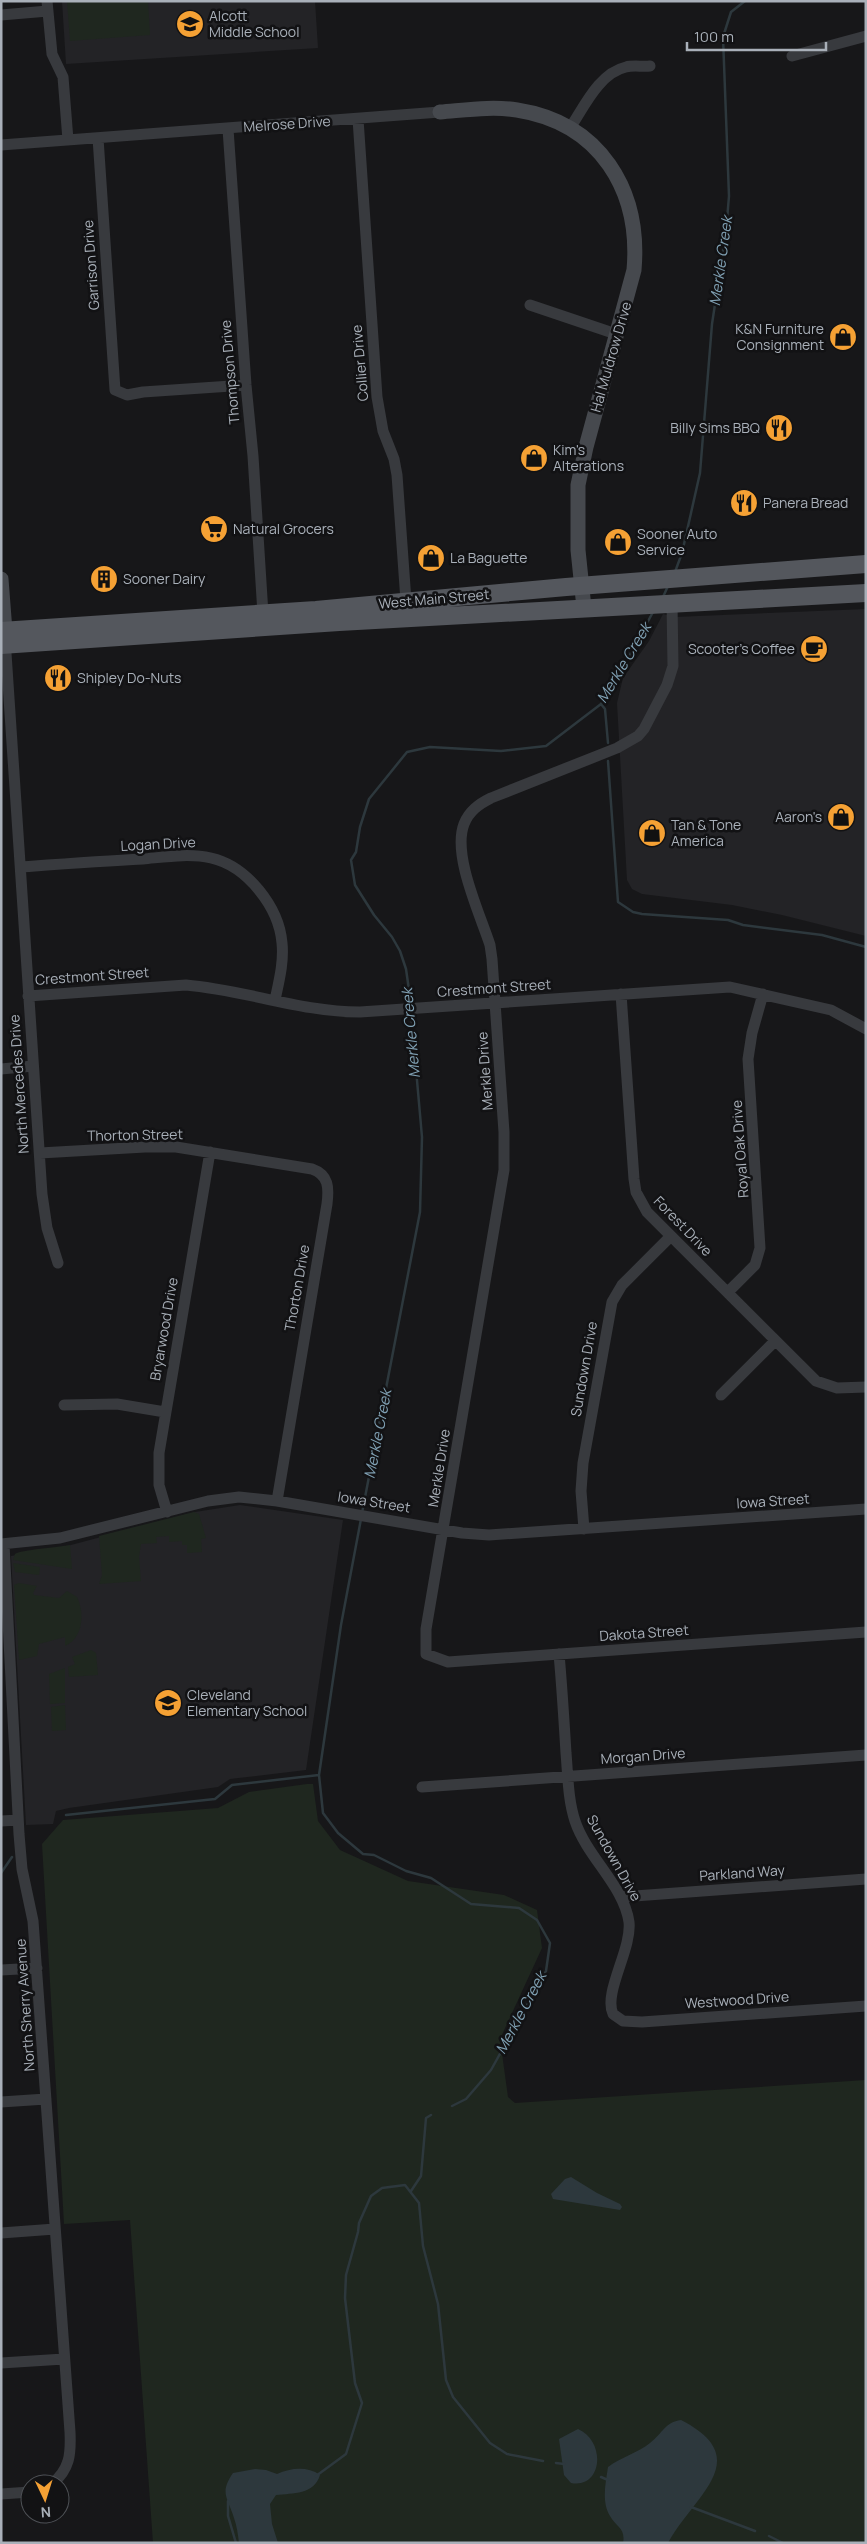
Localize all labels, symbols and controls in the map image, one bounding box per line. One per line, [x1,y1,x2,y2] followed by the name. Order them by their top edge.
[209,6,299,41] place label: Alcott Middle School
[175,9,205,39] school or university icon: Alcott Middle School
[687,20,826,52] scale bar
[694,26,734,47] text: 100 m
[243,111,331,136] street label: Melrose Drive
[704,212,738,307] water label: Merkle Creek
[78,219,103,311] street label: Garrison Drive
[586,299,635,414] street label: Hal Muldrow Drive
[215,319,244,425] street label: Thompson Drive
[735,319,824,354] place label: K&N Furniture Consignment
[828,322,858,352] shop icon: K&N Furniture Consignment
[347,324,372,402] street label: Collier Drive
[764,413,794,443] restaurant icon: Billy Sims BBQ
[670,418,760,437] place label: Billy Sims BBQ
[553,440,624,475] place label: Kim's Alterations
[519,443,549,473] shop icon: Kim's Alterations
[729,488,759,518] restaurant icon: Panera Bread
[763,493,848,512] place label: Panera Bread
[199,514,229,544] supermarket icon: Natural Grocers
[233,519,334,538] place label: Natural Grocers
[637,524,717,559] place label: Sooner Auto Service
[603,527,633,557] shop icon: Sooner Auto Service
[416,543,446,573] shop icon: La Baguette
[450,548,527,567] place label: La Baguette
[89,564,119,594] building icon: Sooner Dairy
[123,569,206,588] place label: Sooner Dairy
[378,584,491,613] street label: West Main Street
[591,616,657,707] water label: Merkle Creek
[799,634,829,664] cafe icon: Scooter's Coffee
[688,639,795,658] place label: Scooter's Coffee
[43,663,73,693] restaurant icon: Shipley Do-Nuts
[77,668,181,687] place label: Shipley Do-Nuts
[826,802,856,832] shop icon: Aaron's
[775,807,822,826] place label: Aaron's
[671,815,741,850] place label: Tan & Tone America
[637,818,667,848] shop icon: Tan & Tone America
[120,832,196,855] street label: Logan Drive
[34,962,150,989] street label: Crestmont Street
[436,974,552,1001] street label: Crestmont Street
[396,985,425,1079] water label: Merkle Creek
[4,1014,33,1154] street label: North Mercedes Drive
[472,1031,497,1111] street label: Merkle Drive
[727,1099,752,1199] street label: Royal Oak Drive
[87,1124,183,1145] street label: Thorton Street
[650,1191,717,1260] street label: Forest Drive
[280,1243,313,1333] street label: Thorton Drive
[145,1276,182,1382] street label: Bryarwood Drive
[566,1320,601,1418] street label: Sundown Drive
[359,1385,397,1480] water label: Merkle Creek
[423,1427,454,1508] street label: Merkle Drive
[336,1486,412,1517] street label: Iowa Street
[736,1488,811,1513] street label: Iowa Street
[599,1620,690,1645] street label: Dakota Street
[187,1685,307,1720] place label: Cleveland Elementary School
[153,1688,183,1718] school or university icon: Cleveland Elementary School
[600,1743,686,1768] street label: Morgan Drive
[583,1811,646,1904] street label: Sundown Drive
[699,1860,786,1885] street label: Parkland Way
[10,1938,39,2072] street label: North Sherry Avenue
[490,1966,552,2058] water label: Merkle Creek
[684,1986,790,2013] street label: Westwood Drive
[20,2474,70,2524] north arrow
[40,2503,52,2522] text: N

